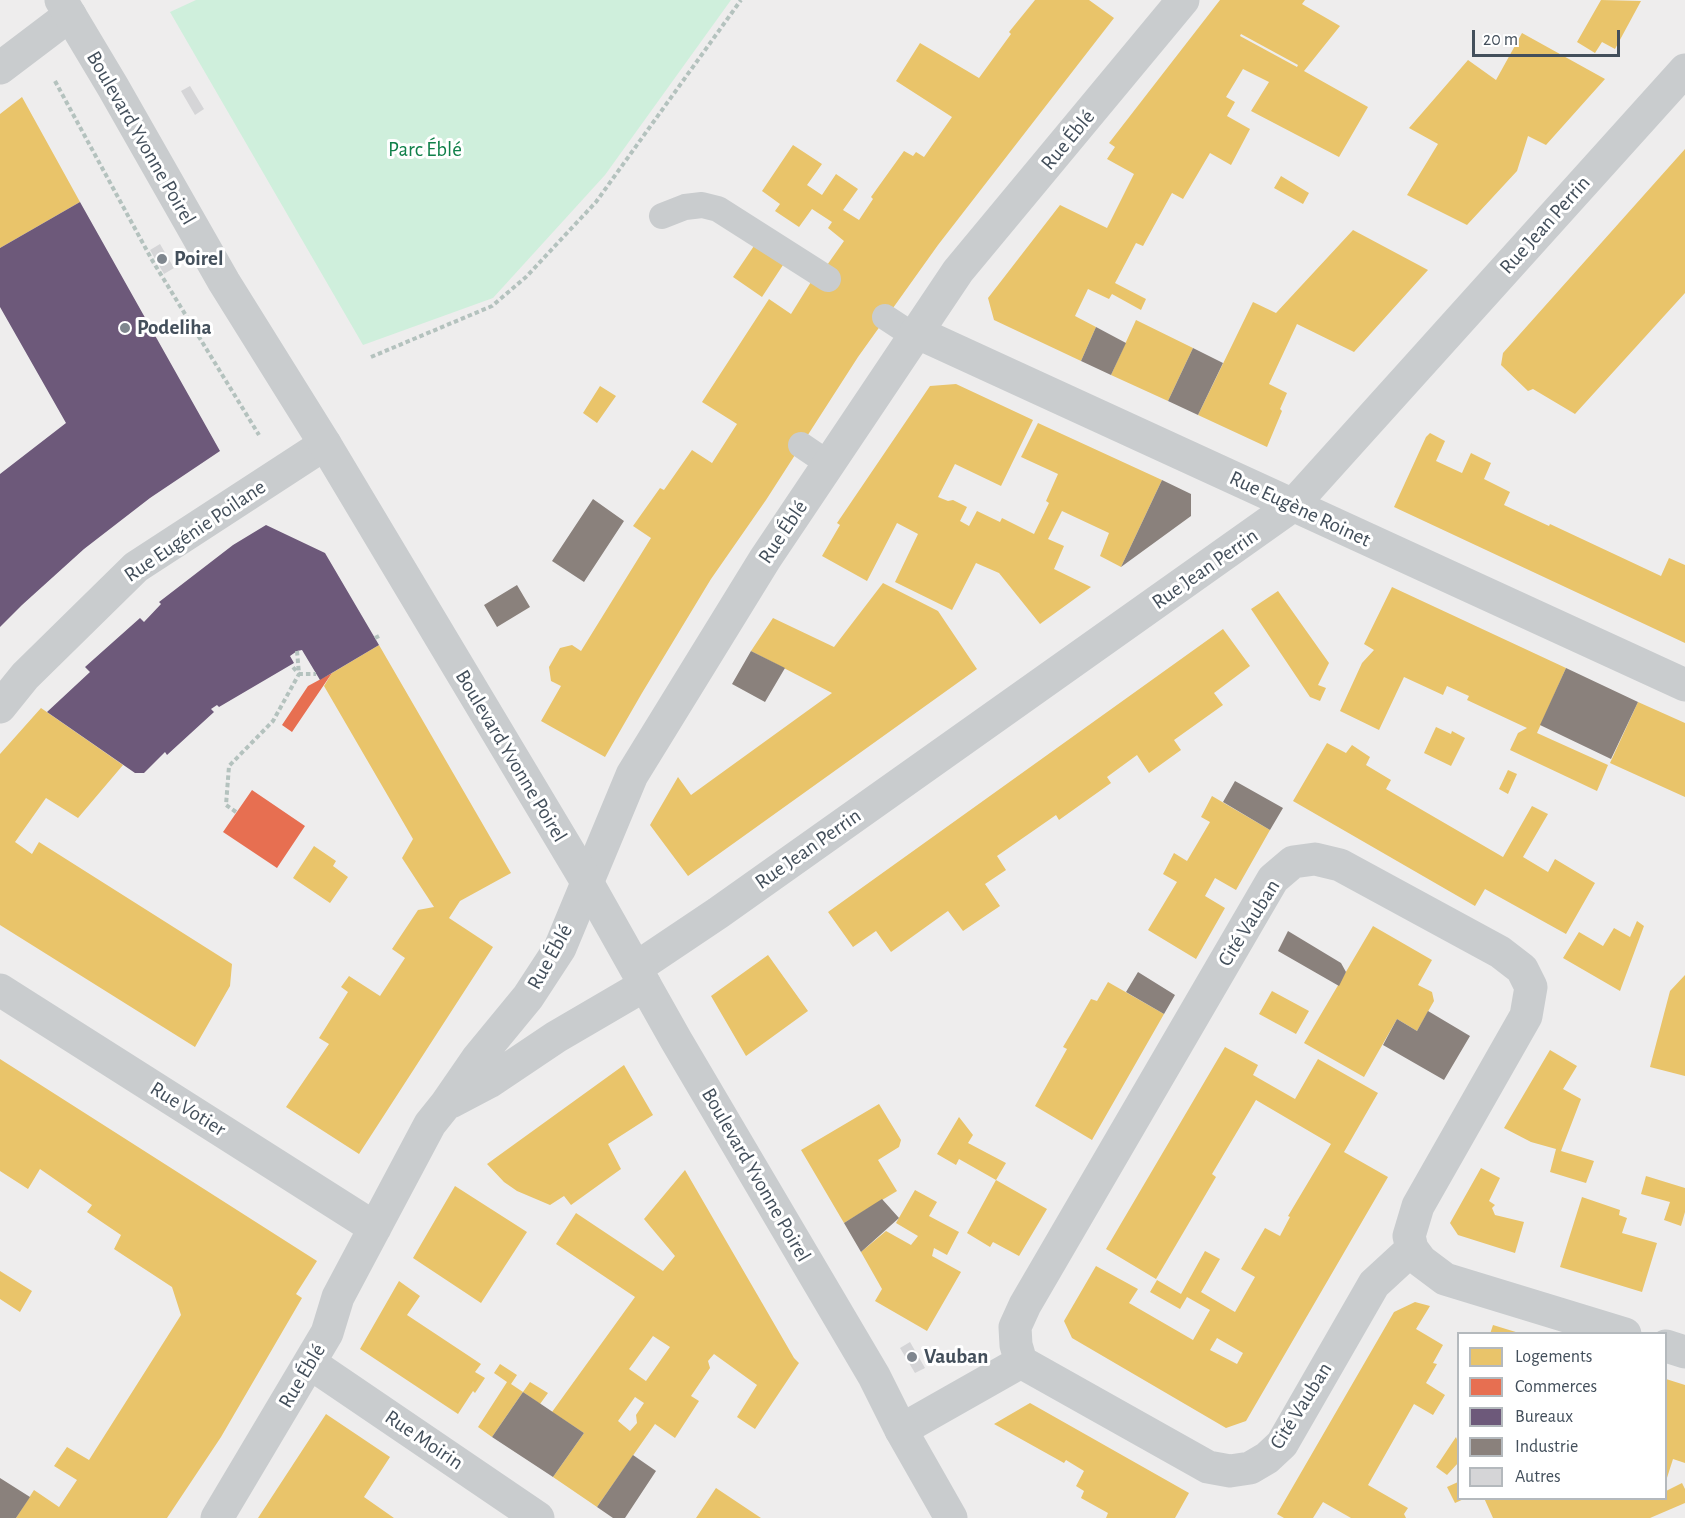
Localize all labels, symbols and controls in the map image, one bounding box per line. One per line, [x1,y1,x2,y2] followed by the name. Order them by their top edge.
[1475,18,1624,56] scale bar
[1483,31,1518,49] text: 20 m
[81,47,201,229] street label: Boulevard Yvonne Poirel
[1036,105,1100,175] street label: Rue Éblé
[388,137,462,163] park label: Parc Éblé
[1494,171,1596,279] street label: Rue Jean Perrin
[174,246,223,272] place label: Poirel
[155,252,169,266] marker: Poirel
[137,315,212,341] place label: Podeliha
[118,321,132,335] marker: Podeliha
[1225,465,1375,553] street label: Rue Eugène Roinet
[120,474,270,588] street label: Rue Eugénie Poilane
[753,496,813,568] street label: Rue Éblé
[1147,523,1263,615] street label: Rue Jean Perrin
[450,665,572,847] street label: Boulevard Yvonne Poirel
[750,803,866,895] street label: Rue Jean Perrin
[1212,875,1286,971] street label: Cité Vauban
[522,920,578,994] street label: Rue Éblé
[145,1076,231,1142] street label: Rue Votier
[696,1084,816,1266] street label: Boulevard Yvonne Poirel
[1457,1332,1667,1500] legend
[273,1339,331,1413] street label: Rue Éblé
[924,1344,988,1370] place label: Vauban
[1515,1348,1593,1366] text: Logements
[905,1350,919,1364] marker: Vauban
[1264,1358,1338,1454] street label: Cité Vauban
[1515,1378,1597,1396] text: Commerces
[380,1405,468,1475] street label: Rue Moirin
[1515,1408,1573,1426] text: Bureaux
[1515,1438,1578,1456] text: Industrie
[1515,1468,1561,1486] text: Autres

